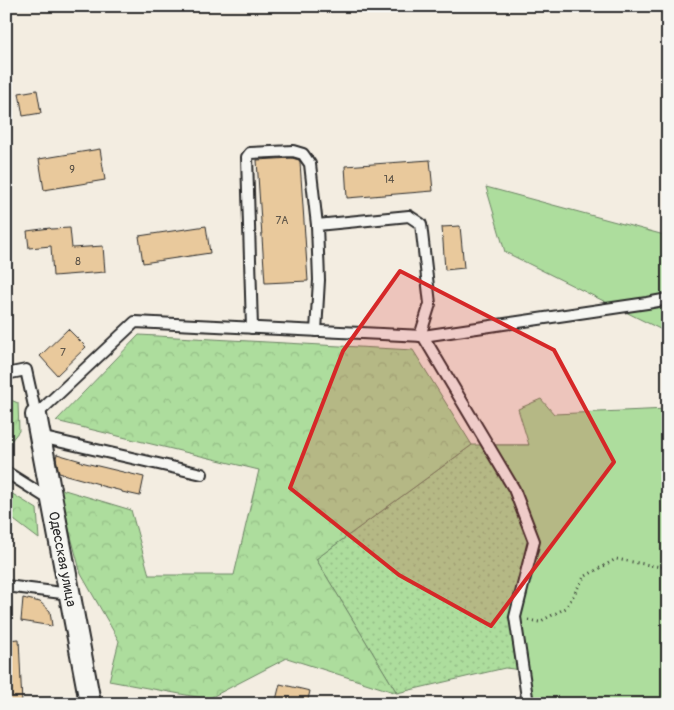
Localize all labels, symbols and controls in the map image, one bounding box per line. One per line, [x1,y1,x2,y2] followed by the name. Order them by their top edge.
[69,163,75,176] house number: 9
[384,173,395,186] house number: 14
[276,214,288,227] house number: 7А
[75,255,81,268] house number: 8
[60,346,66,359] house number: 7
[45,510,80,608] street label: Одесская улица

